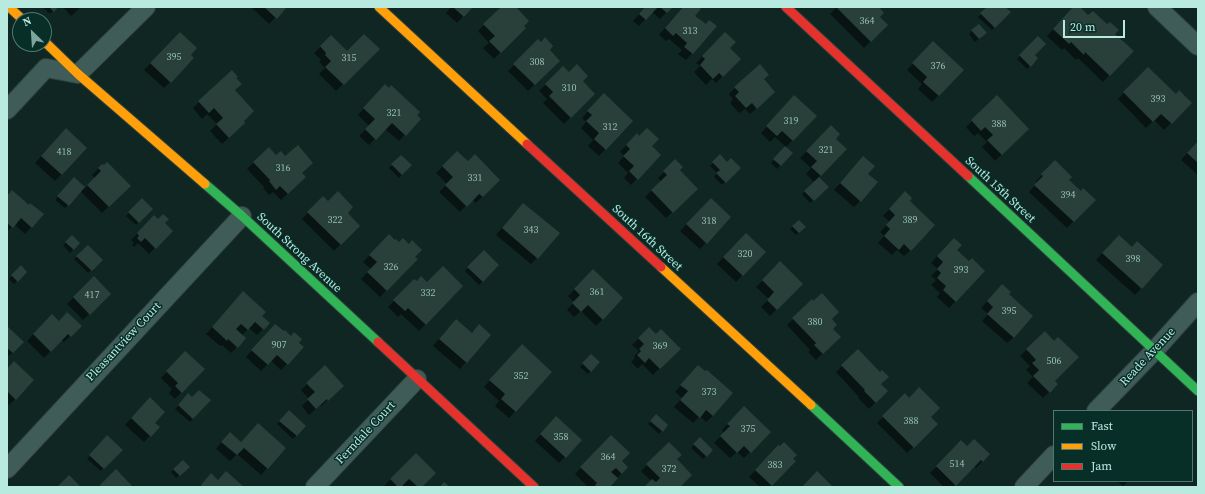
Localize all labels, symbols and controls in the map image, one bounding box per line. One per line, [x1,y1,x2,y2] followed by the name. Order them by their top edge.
[12,12,52,52] north arrow
[1065,12,1127,38] scale bar
[20,13,34,30] text: N
[860,15,874,27] house number: 364
[1070,19,1096,35] text: 20 m
[683,25,697,37] house number: 313
[167,51,181,63] house number: 395
[342,52,356,64] house number: 315
[530,56,544,68] house number: 308
[931,60,945,72] house number: 376
[562,82,576,94] house number: 310
[1151,93,1165,105] house number: 393
[387,107,401,119] house number: 321
[784,115,798,127] house number: 319
[992,118,1006,130] house number: 388
[603,121,617,133] house number: 312
[819,144,833,156] house number: 321
[57,146,71,158] house number: 418
[962,154,1038,226] street label: South 15th Street
[276,162,290,174] house number: 316
[468,172,482,184] house number: 331
[1061,189,1075,201] house number: 394
[609,202,685,274] street label: South 16th Street
[254,210,344,296] street label: South Strong Avenue
[328,214,342,226] house number: 322
[903,214,917,226] house number: 389
[702,215,716,227] house number: 318
[524,224,538,236] house number: 343
[738,248,752,260] house number: 320
[1126,253,1140,265] house number: 398
[384,261,398,273] house number: 326
[954,264,968,276] house number: 393
[590,286,604,298] house number: 361
[421,287,435,299] house number: 332
[85,289,99,301] house number: 417
[84,299,164,385] street label: Pleasantview Court
[1002,305,1016,317] house number: 395
[808,316,822,328] house number: 380
[1117,325,1179,389] street label: Reade Avenue
[272,339,286,351] house number: 907
[653,340,667,352] house number: 369
[1047,355,1061,367] house number: 506
[514,370,528,382] house number: 352
[702,386,716,398] house number: 373
[333,399,399,467] street label: Ferndale Court
[1053,410,1193,482] legend
[904,415,918,427] house number: 388
[1091,418,1113,434] text: Fast
[741,423,755,435] house number: 375
[554,431,568,443] house number: 358
[1091,438,1116,454] text: Slow
[601,451,615,463] house number: 364
[950,458,964,470] house number: 514
[1091,458,1112,474] text: Jam
[768,459,782,471] house number: 383
[662,463,676,475] house number: 372

